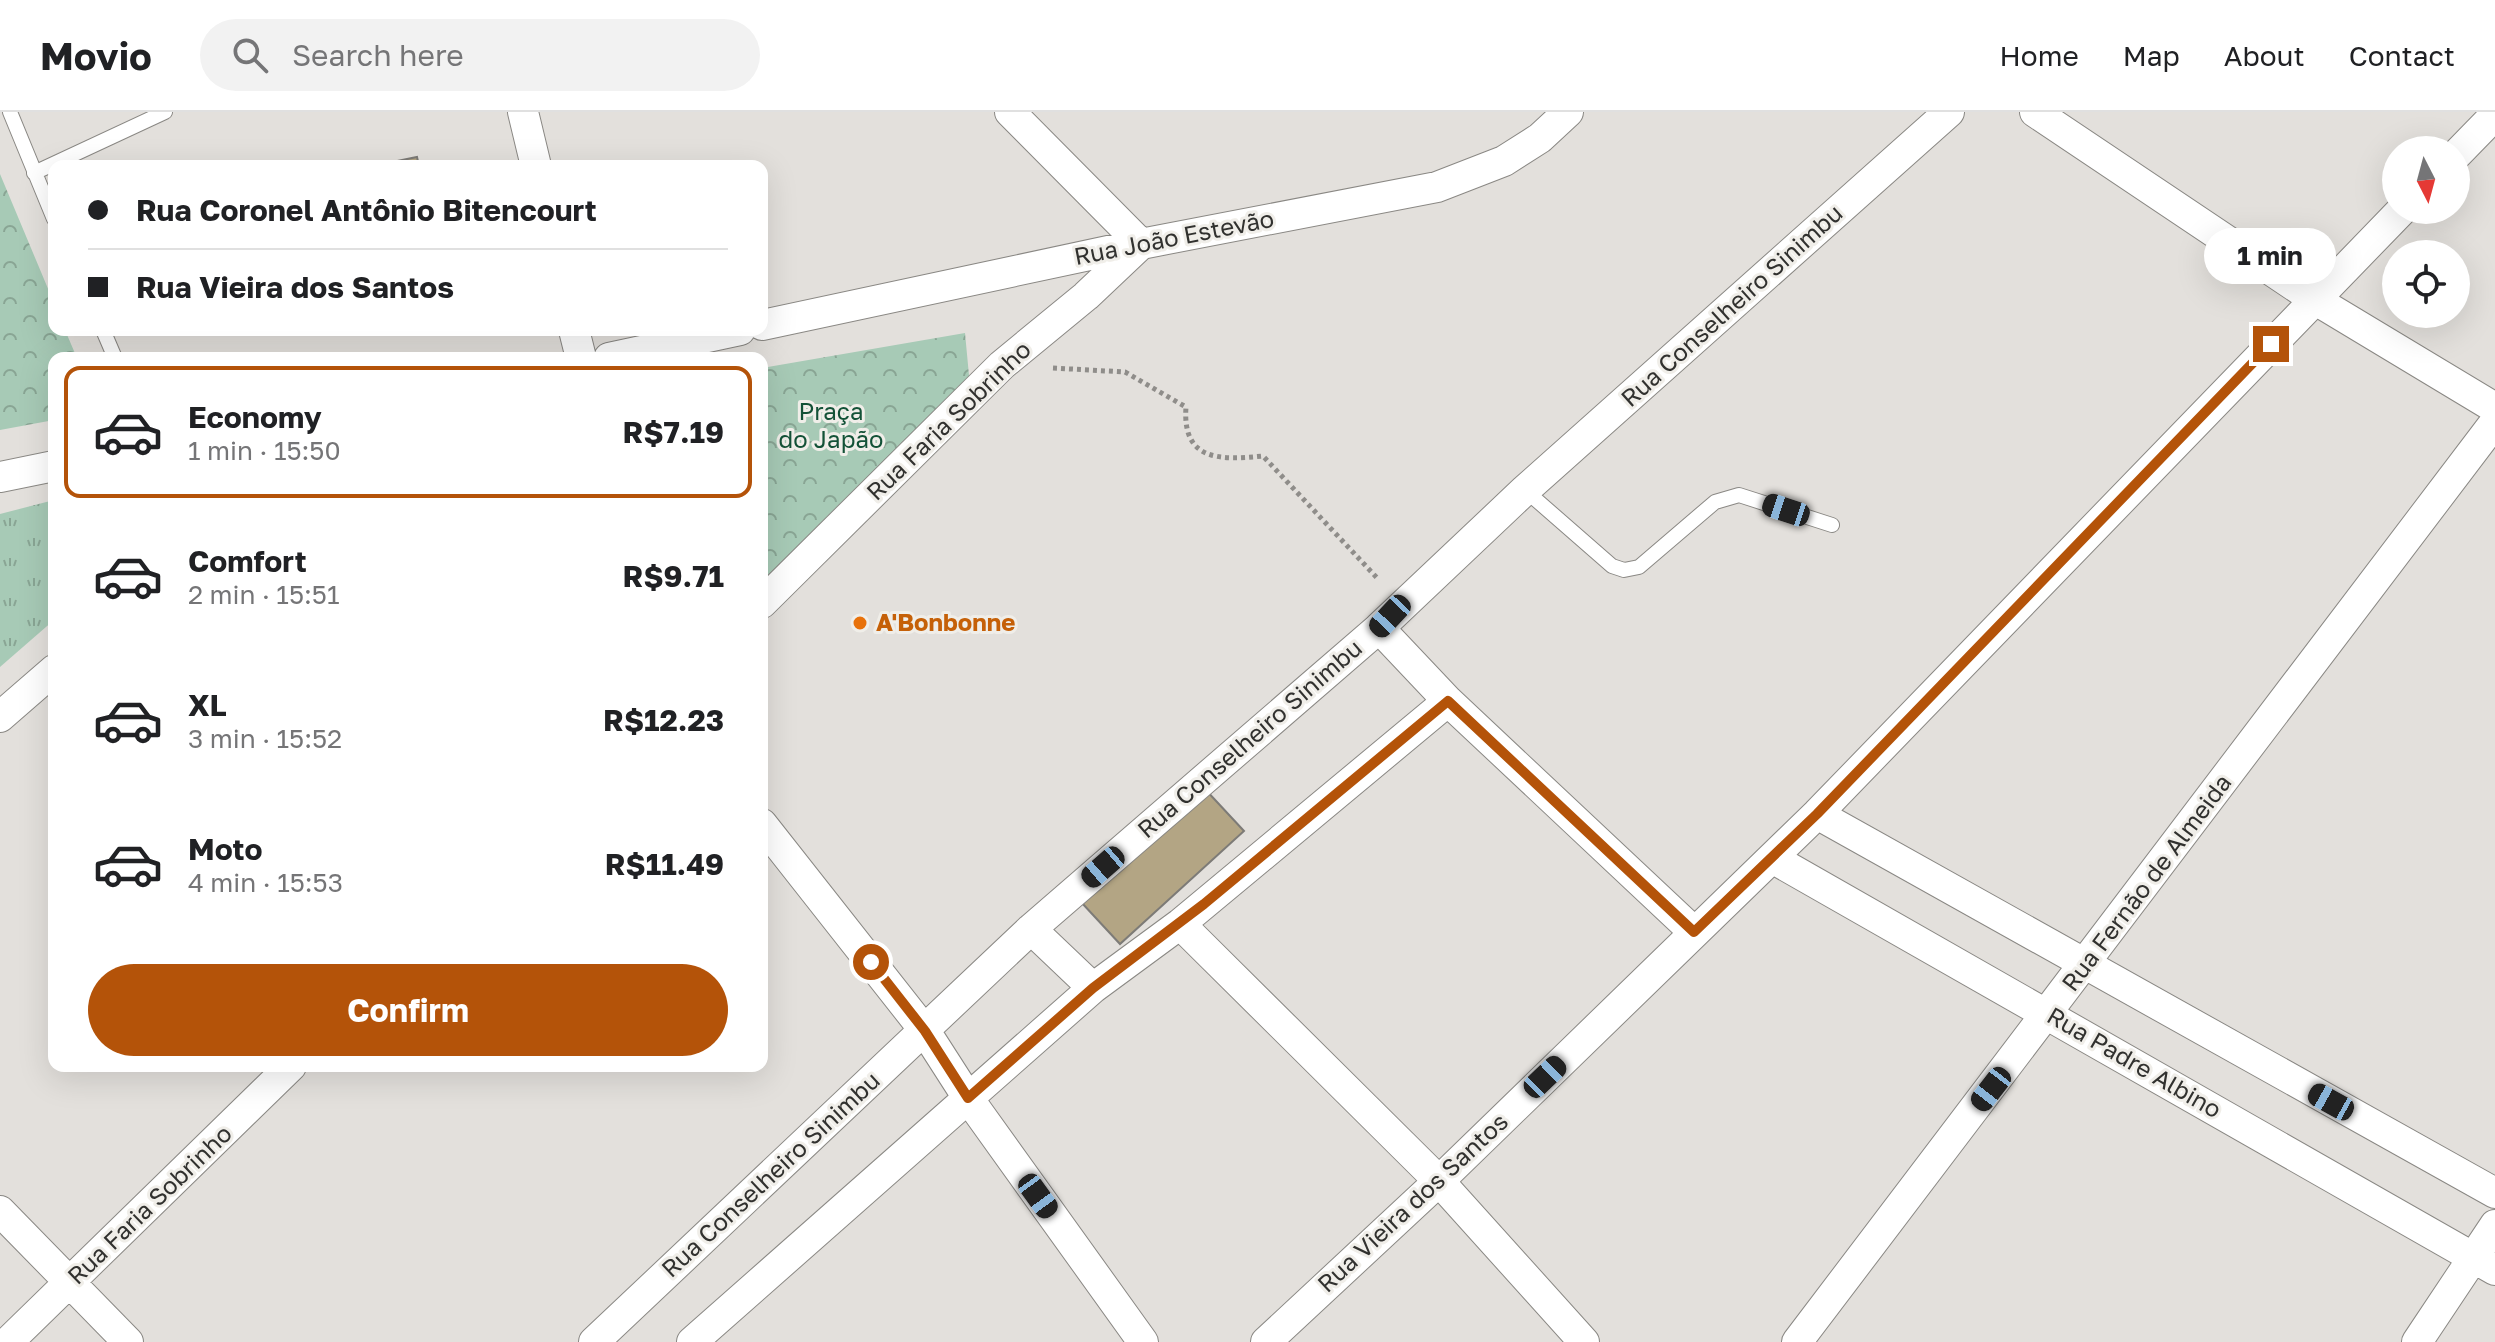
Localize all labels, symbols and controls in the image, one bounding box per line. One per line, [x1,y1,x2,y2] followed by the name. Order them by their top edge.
[200,19,760,91] search box
[40,33,152,78] text: Movio
[228,33,272,77] icon: search
[292,37,464,73] text: Search here
[2000,39,2079,72] text: Home
[2123,39,2180,72] text: Map
[2224,39,2305,72] text: About
[2349,39,2455,72] text: Contact
[2382,136,2470,224] north arrow
[2382,136,2470,328] map controls
[136,192,597,228] text: Rua Coronel Antônio Bitencourt
[1614,198,1848,412] street label: Rua Conselheiro Sinimbu
[1071,203,1276,270] street label: Rua João Estevão
[2205,228,2337,284] callout: 1 min
[2237,240,2303,271] text: 1 min
[2382,240,2470,328] button: locate
[136,269,454,305] text: Rua Vieira dos Santos
[2253,326,2289,362] route end
[860,334,1036,506] street label: Rua Faria Sobrinho
[92,396,164,468] icon: car
[779,396,883,453] park label: Praça do Japão
[188,399,322,435] text: Economy
[623,414,724,450] text: R$7.19
[188,435,341,466] text: 1 min · 15:50
[1759,491,1813,529] car
[92,540,164,612] icon: car
[188,543,307,579] text: Comfort
[623,558,724,594] text: R$9.71
[188,579,340,610] text: 2 min · 15:51
[1365,590,1415,642] car
[876,607,1015,636] place label: A'Bonbonne
[851,614,869,632] marker: A'Bonbonne
[1131,632,1367,843] street label: Rua Conselheiro Sinimbu
[92,684,164,756] icon: car
[188,687,227,723] text: XL
[603,702,724,738] text: R$12.23
[188,723,342,754] text: 3 min · 15:52
[2055,768,2237,996] street label: Rua Fernão de Almeida
[92,828,164,900] icon: car
[188,831,263,867] text: Moto
[1077,842,1129,892] car
[605,846,724,882] text: R$11.49
[188,867,343,898] text: 4 min · 15:53
[853,944,889,980] route start
[88,964,728,1056] button: Confirm
[2042,1000,2227,1123] street label: Rua Padre Albino
[1519,1052,1571,1102] car
[1967,1063,2015,1115] car
[655,1065,885,1283] street label: Rua Conselheiro Sinimbu
[2304,1080,2358,1124] car
[1311,1106,1513,1298] street label: Rua Vieira dos Santos
[61,1118,237,1290] street label: Rua Faria Sobrinho
[1014,1170,1062,1222] car

